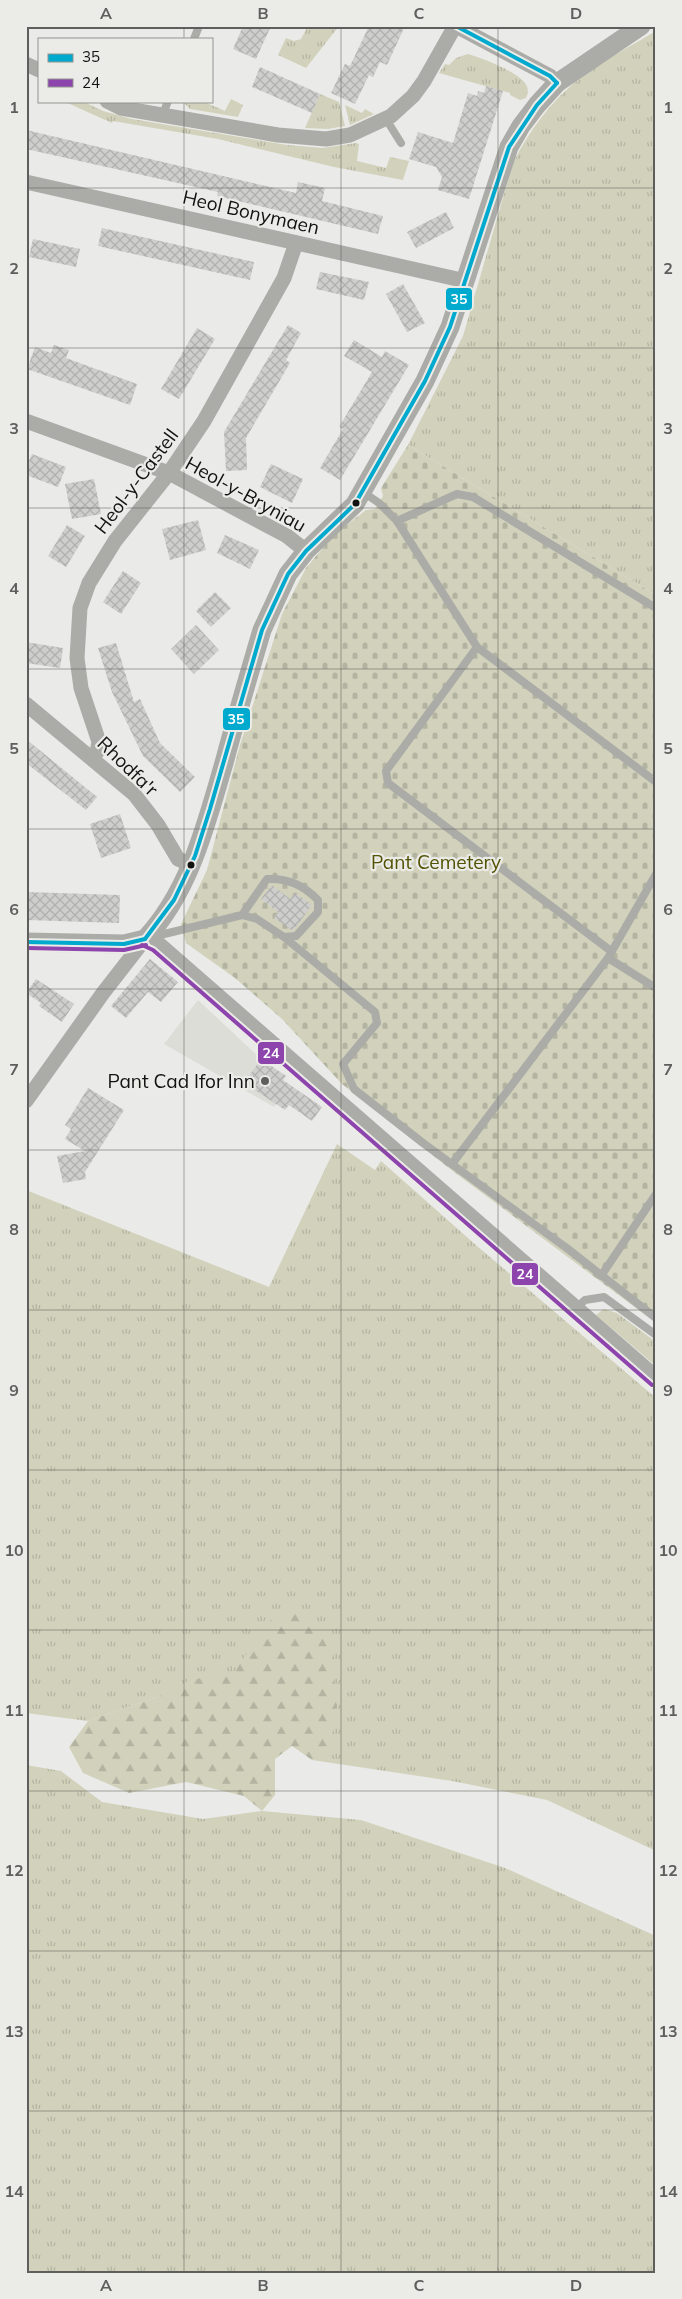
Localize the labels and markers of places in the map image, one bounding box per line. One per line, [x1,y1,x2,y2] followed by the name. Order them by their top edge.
[351,498,361,508] unlabelled marker
[186,860,196,870] unlabelled marker
[108,1069,255,1093] place label: Pant Cad Ifor Inn
[259,1075,271,1087] marker: Pant Cad Ifor Inn

